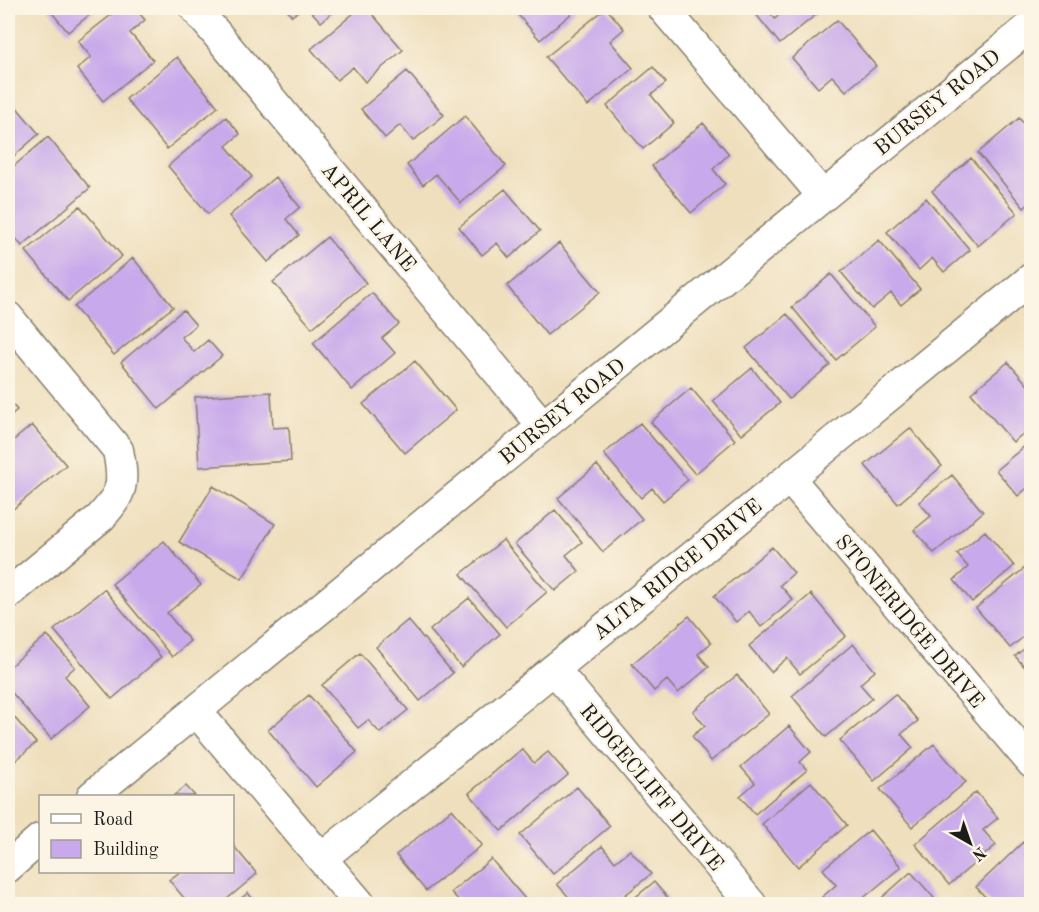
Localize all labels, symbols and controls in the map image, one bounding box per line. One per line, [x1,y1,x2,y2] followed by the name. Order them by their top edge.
[871,46,1005,160] street label: BURSEY ROAD
[317,160,419,276] street label: APRIL LANE
[496,355,630,469] street label: BURSEY ROAD
[589,496,767,645] street label: ALTA RIDGE DRIVE
[830,531,987,713] street label: STONERIDGE DRIVE
[575,701,727,875] street label: RIDGECLIFF DRIVE
[39,795,234,873] legend
[93,811,133,829] text: Road
[940,813,1000,873] north arrow
[93,841,159,859] text: Building
[968,843,988,864] text: N

